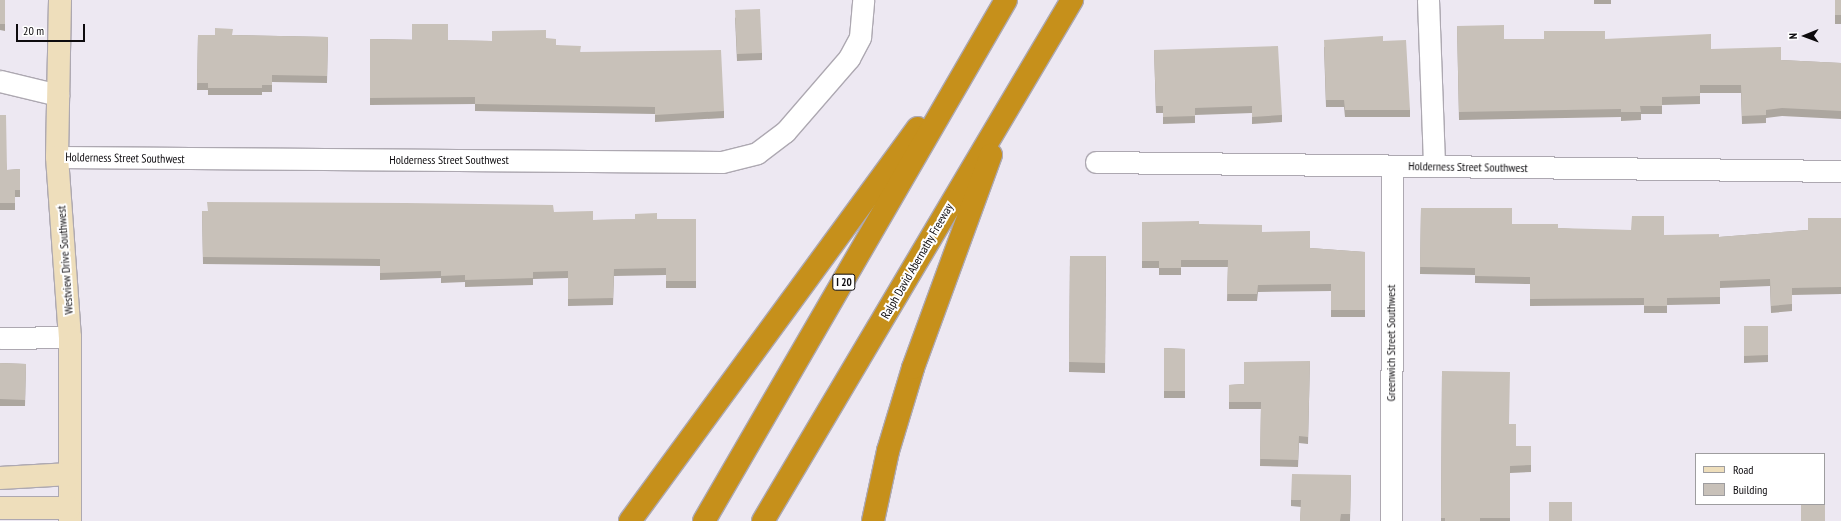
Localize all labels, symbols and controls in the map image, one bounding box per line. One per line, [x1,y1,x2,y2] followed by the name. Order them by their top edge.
[18,16,87,42] scale bar
[1785,16,1825,56] north arrow
[23,23,44,38] text: 20 m
[1786,33,1800,39] text: N
[65,150,185,166] street label: Holderness Street Southwest
[389,153,509,167] street label: Holderness Street Southwest
[1408,159,1528,175] street label: Holderness Street Southwest
[878,200,956,322] street label: Ralph David Abernathy Freeway
[54,205,76,315] street label: Westview Drive Southwest
[832,273,856,291] road number: I 20
[1384,285,1398,401] street label: Greenwich Street Southwest
[1695,453,1825,505] legend
[1733,462,1753,477] text: Road
[1733,482,1768,497] text: Building

